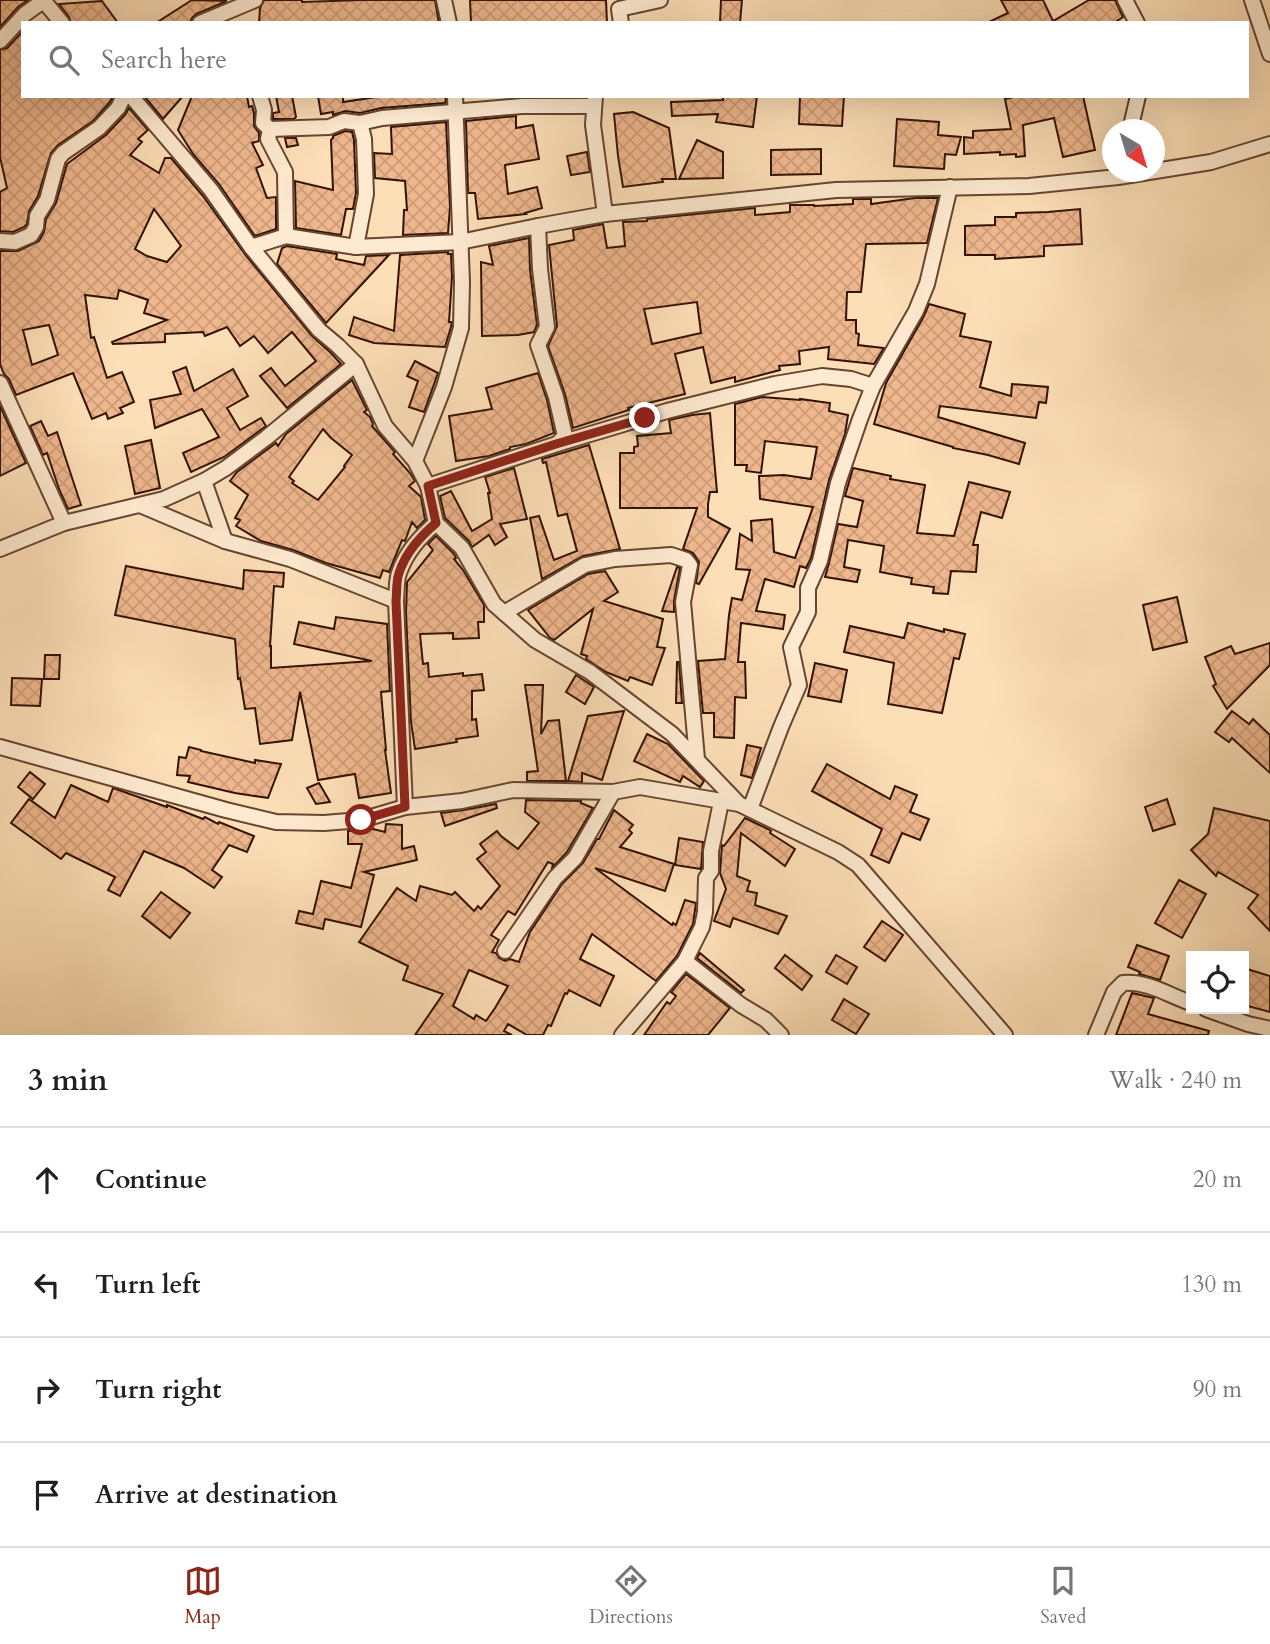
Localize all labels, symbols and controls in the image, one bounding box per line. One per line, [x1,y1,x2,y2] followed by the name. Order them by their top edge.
[21,21,1249,98] search box
[45,41,83,79] icon: search
[101,42,227,77] text: Search here
[1102,119,1165,182] north arrow
[629,402,660,433] route end
[345,804,376,835] route start
[1186,951,1249,1014] map controls
[1186,951,1249,1014] button: locate
[28,1060,108,1101] text: 3 min
[1109,1065,1242,1096] text: Walk · 240 m
[28,1161,66,1199] icon: ahead
[95,1162,207,1197] text: Continue
[1193,1164,1242,1195] text: 20 m
[28,1266,66,1304] icon: left
[95,1267,200,1302] text: Turn left
[1181,1269,1242,1300] text: 130 m
[28,1371,66,1409] icon: right
[95,1372,222,1407] text: Turn right
[1193,1374,1242,1405] text: 90 m
[28,1476,66,1514] icon: arrive
[95,1477,338,1512] text: Arrive at destination
[184,1562,222,1630] tab: Map
[589,1562,673,1630] tab: Directions
[1040,1562,1086,1630] tab: Saved

